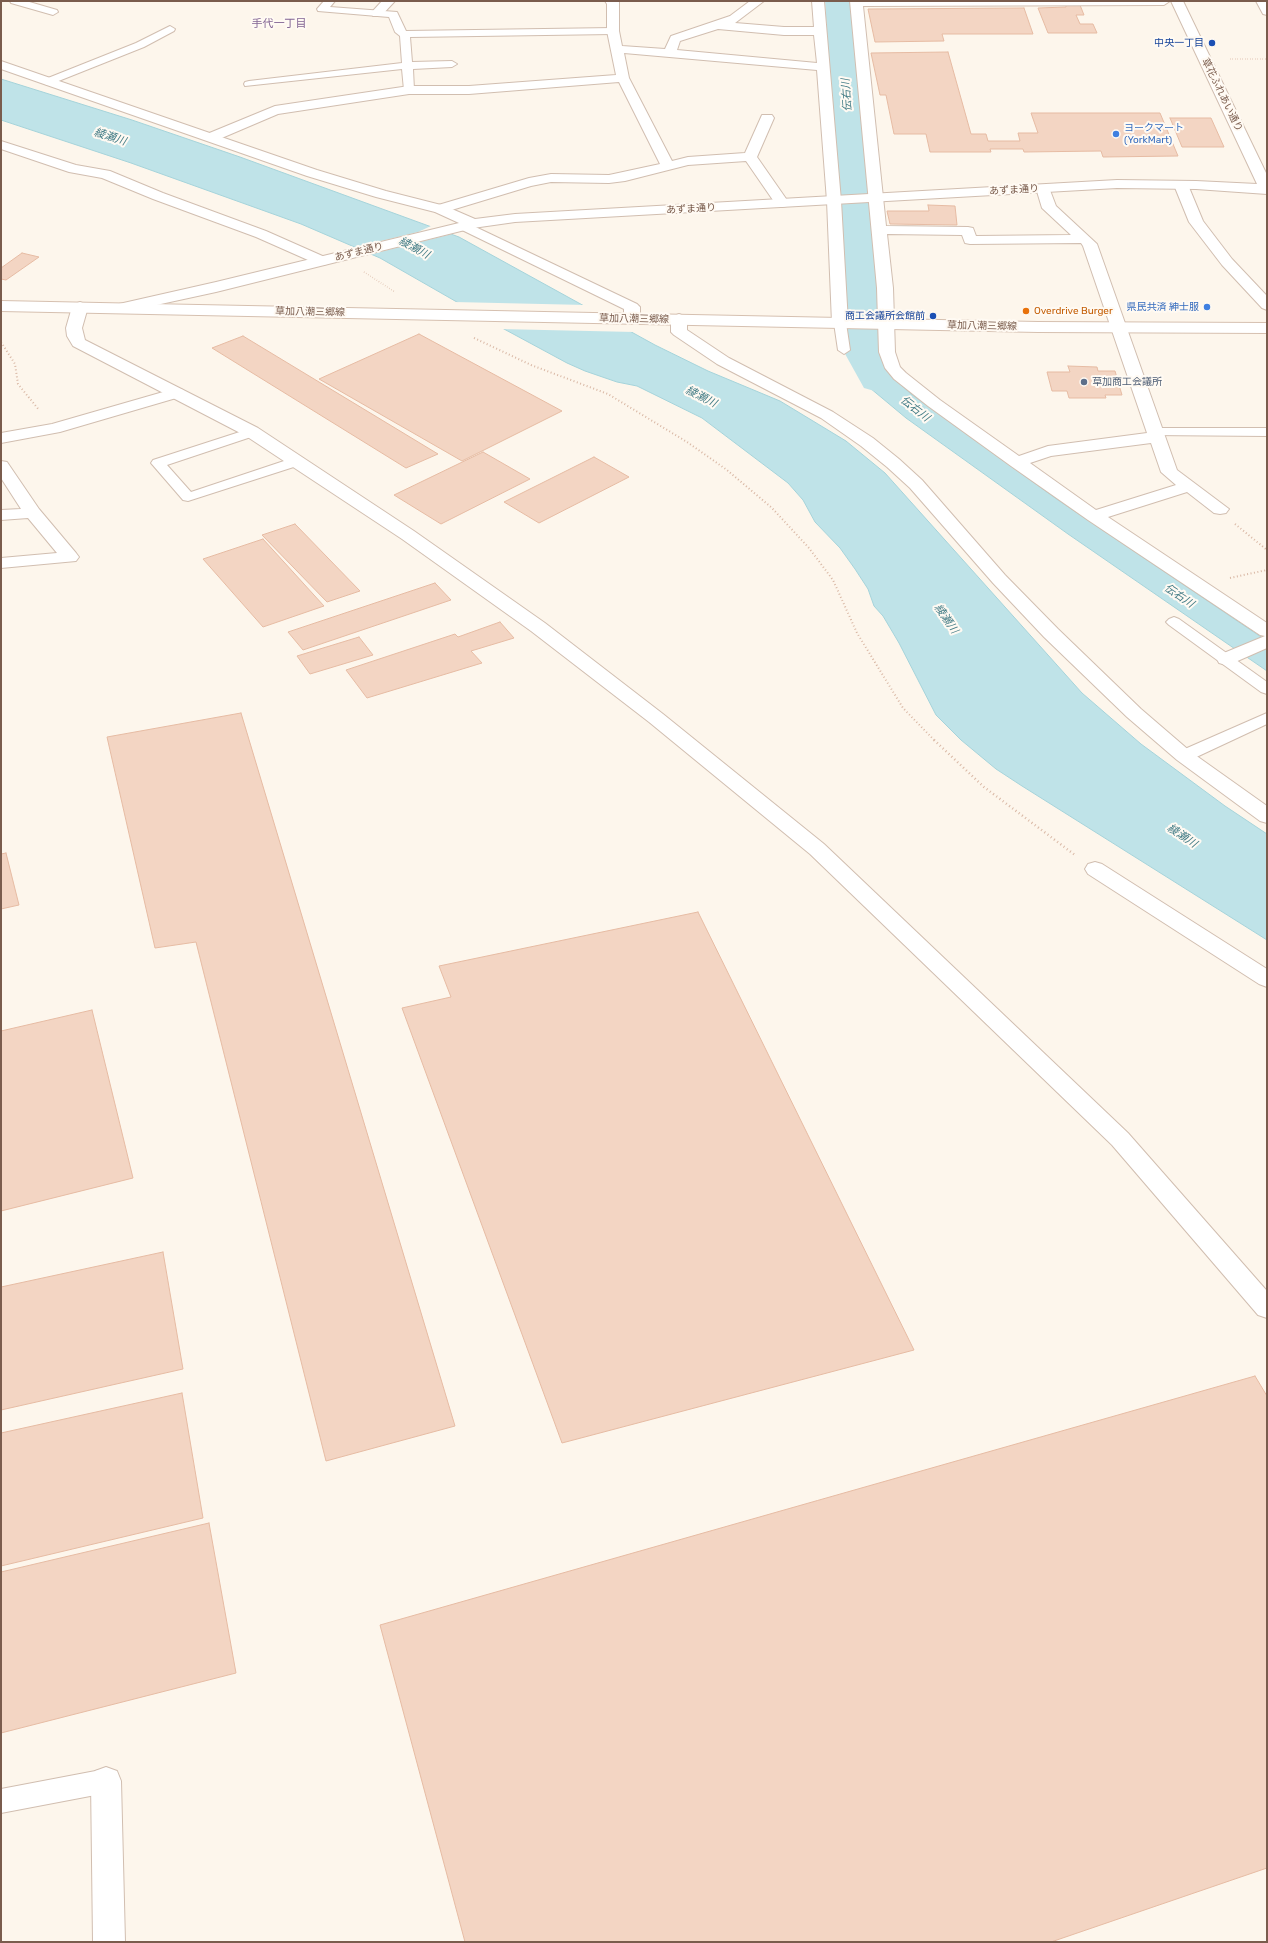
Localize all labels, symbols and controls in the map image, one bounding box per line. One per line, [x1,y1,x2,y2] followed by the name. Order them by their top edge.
[252,17,306,31] district label: 手代一丁目
[1154,37,1204,49] place label: 中央一丁目
[1207,38,1217,48] marker: 中央一丁目
[1199,56,1245,134] street label: 草花ふれあい通り
[839,78,855,112] water label: 伝右川
[1124,122,1184,146] place label: ヨークマート (YorkMart)
[92,126,128,148] water label: 綾瀬川
[1111,129,1121,139] marker: ヨークマート (YorkMart)
[989,183,1039,197] street label: あずま通り
[666,202,716,216] street label: あずま通り
[396,234,432,262] water label: 綾瀬川
[333,240,385,264] street label: あずま通り
[1127,301,1199,313] place label: 県民共済 紳士服
[1202,302,1212,312] marker: 県民共済 紳士服
[275,305,345,319] street label: 草加八潮三郷線
[1034,305,1113,317] place label: Overdrive Burger
[1021,306,1031,316] marker: Overdrive Burger
[845,310,925,322] place label: 商工会議所会館前
[928,311,938,321] marker: 商工会議所会館前
[599,312,669,326] street label: 草加八潮三郷線
[947,319,1017,333] street label: 草加八潮三郷線
[1092,376,1162,388] place label: 草加商工会議所
[1079,377,1089,387] marker: 草加商工会議所
[683,384,719,410] water label: 綾瀬川
[898,394,932,424] water label: 伝右川
[1162,581,1196,611] water label: 伝右川
[931,602,961,636] water label: 綾瀬川
[1165,821,1199,851] water label: 綾瀬川

